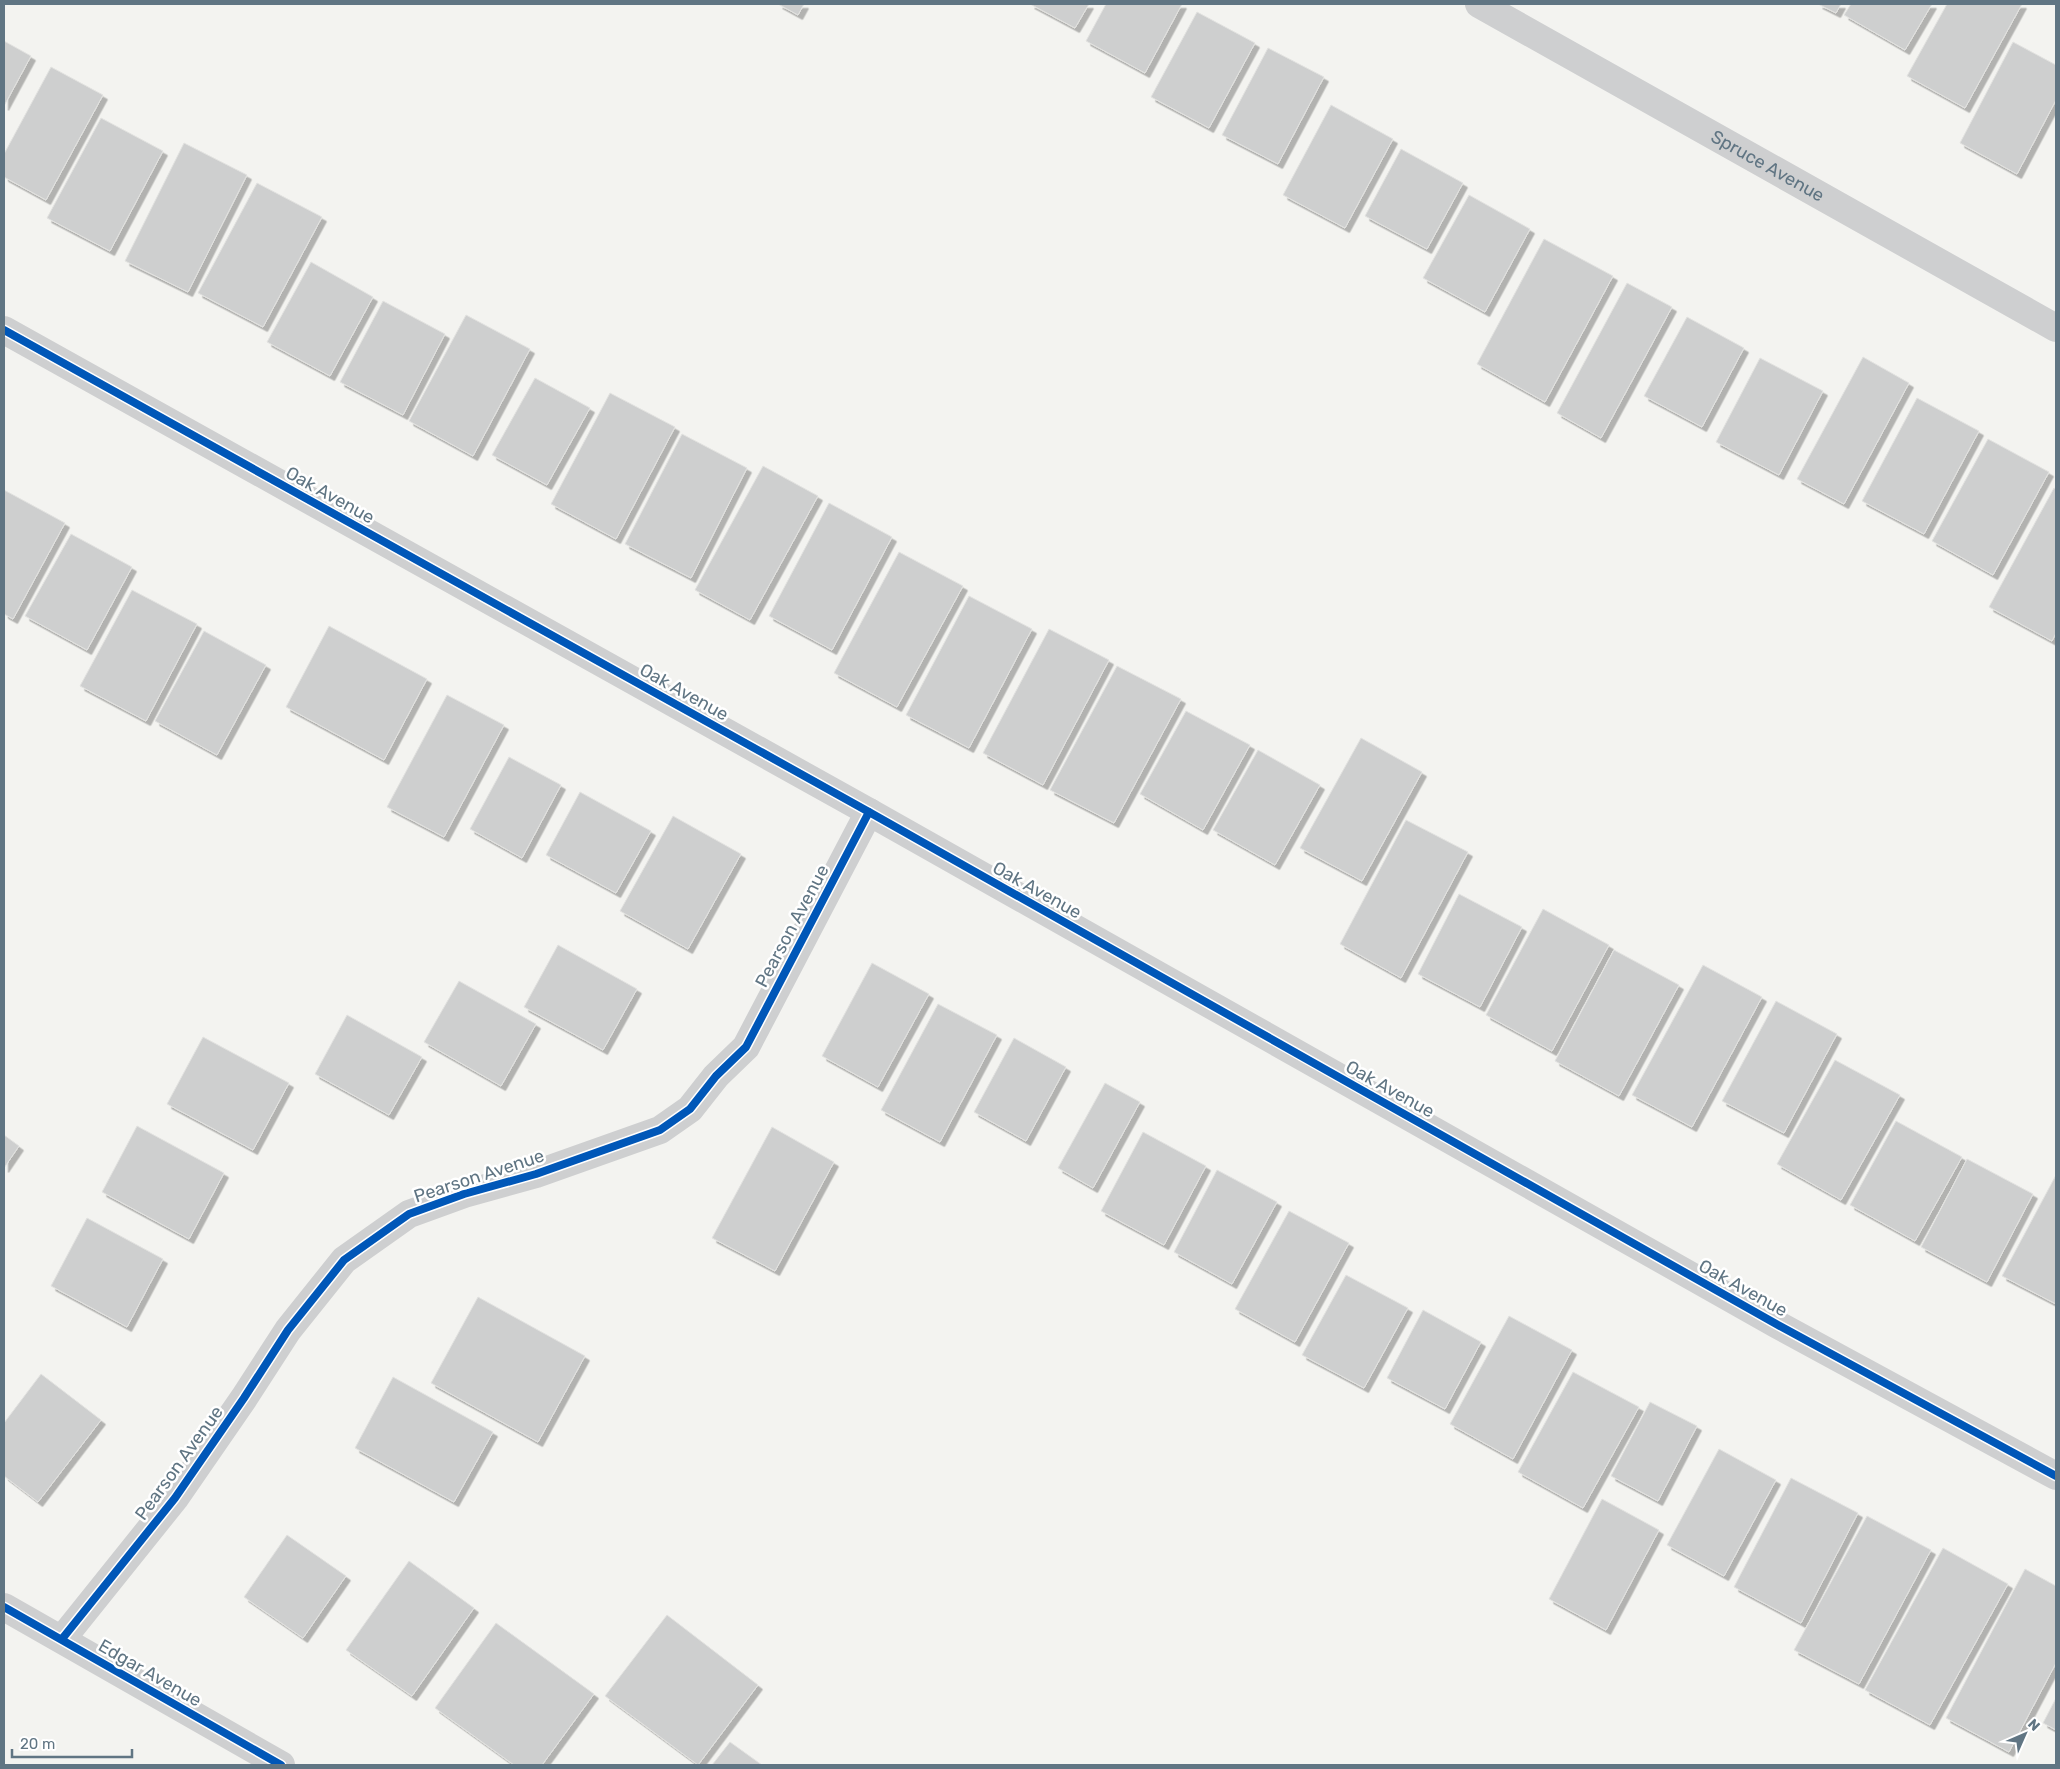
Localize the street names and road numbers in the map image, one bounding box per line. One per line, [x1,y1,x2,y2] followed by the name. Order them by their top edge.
[1707,125,1828,207] street label: Spruce Avenue
[282,462,378,528] street label: Oak Avenue
[636,659,732,725] street label: Oak Avenue
[989,857,1085,923] street label: Oak Avenue
[750,861,834,991] street label: Pearson Avenue
[1342,1056,1438,1122] street label: Oak Avenue
[411,1145,547,1207] street label: Pearson Avenue
[1695,1255,1791,1321] street label: Oak Avenue
[130,1402,228,1524] street label: Pearson Avenue
[94,1635,206,1711] street label: Edgar Avenue

